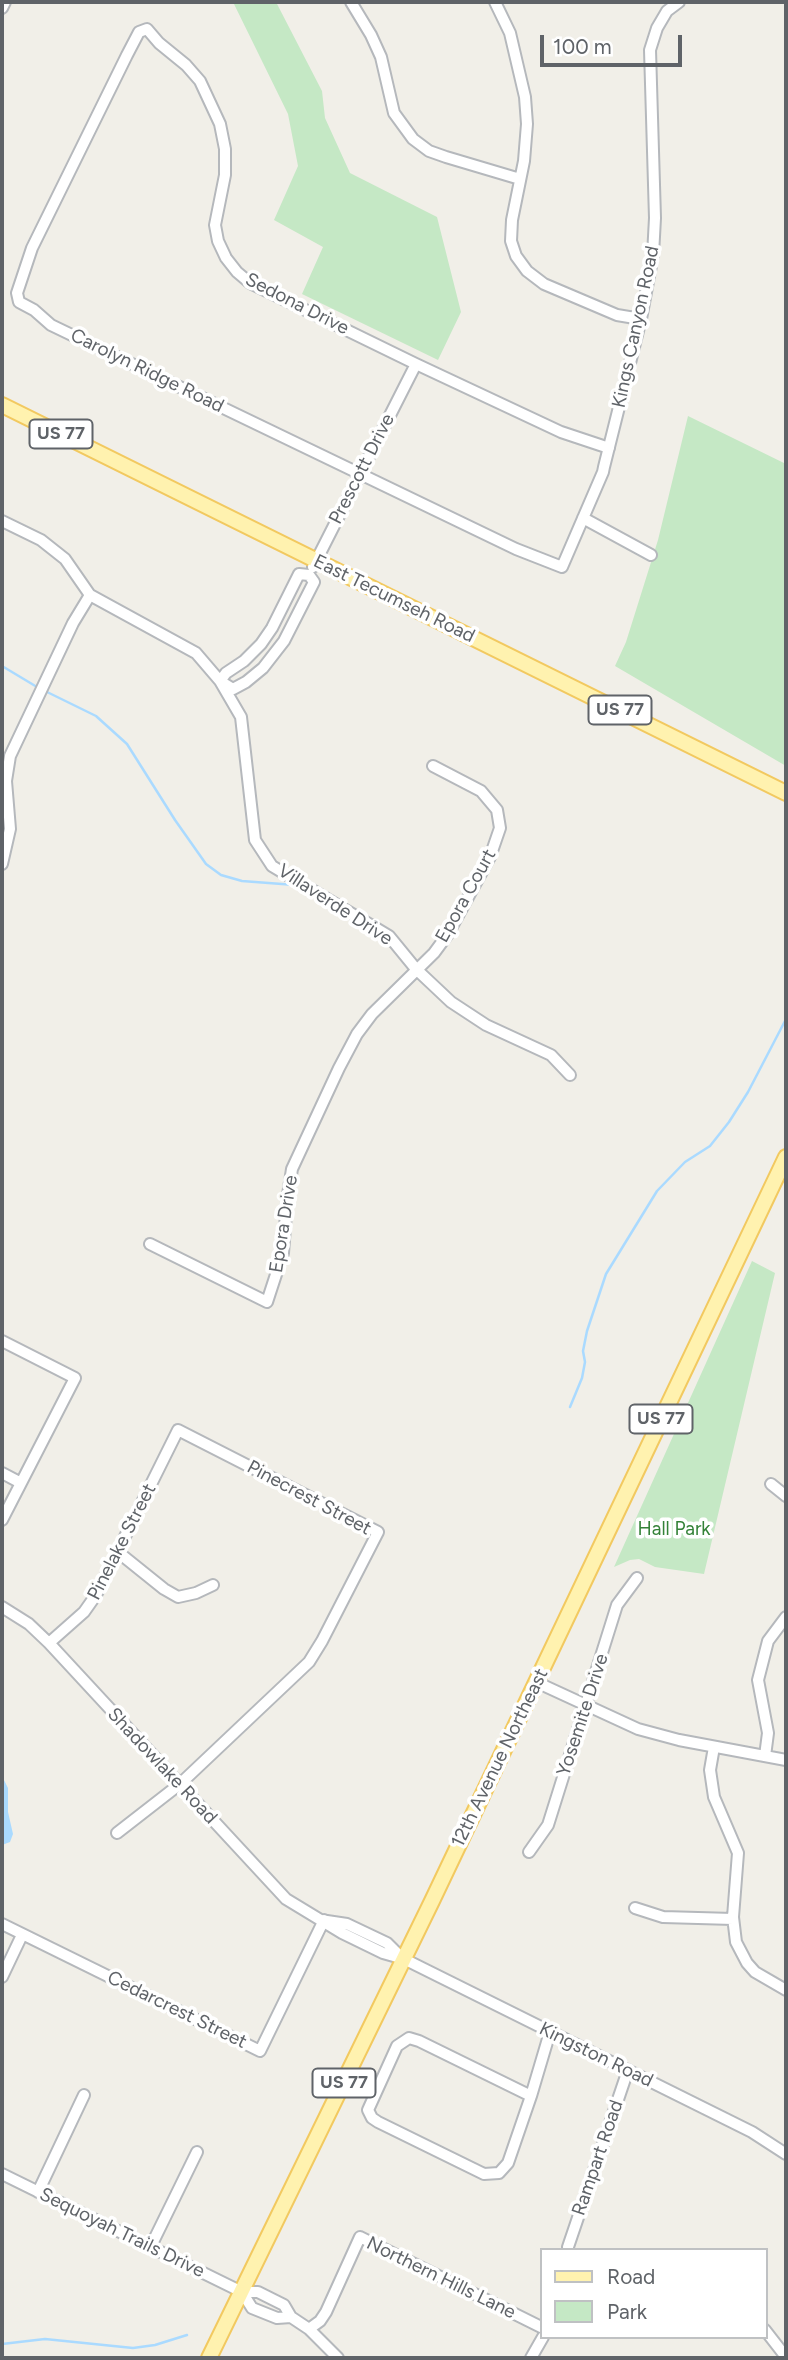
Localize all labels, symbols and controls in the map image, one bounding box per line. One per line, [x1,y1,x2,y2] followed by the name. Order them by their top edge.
[543,21,685,65] scale bar
[553,34,612,59] text: 100 m
[608,244,664,410] street label: Kings Canyon Road
[241,268,353,340] street label: Sedona Drive
[67,324,227,418] street label: Carolyn Ridge Road
[324,410,400,528] street label: Prescott Drive
[29,420,92,448] road number: US 77
[310,550,478,648] street label: East Tecumseh Road
[588,696,652,724] road number: US 77
[431,845,501,947] street label: Epora Court
[273,859,397,951] street label: Villaverde Drive
[265,1174,303,1274] street label: Epora Drive
[630,1404,692,1434] road number: US 77
[243,1456,375,1540] street label: Pinecrest Street
[83,1480,161,1604] street label: Pinelake Street
[637,1518,711,1540] park label: Hall Park
[552,1651,614,1779] street label: Yosemite Drive
[447,1665,553,1851] street label: 12th Avenue Northeast
[102,1703,222,1829] street label: Shadowlake Road
[104,1966,250,2054] street label: Cedarcrest Street
[535,2018,657,2092] street label: Kingston Road
[312,2068,376,2098] road number: US 77
[568,2097,628,2219] street label: Rampart Road
[36,2183,208,2283] street label: Sequoyah Trails Drive
[363,2232,519,2324] street label: Northern Hills Lane
[540,2248,767,2339] legend
[607,2264,655,2289] text: Road
[607,2299,647,2324] text: Park

